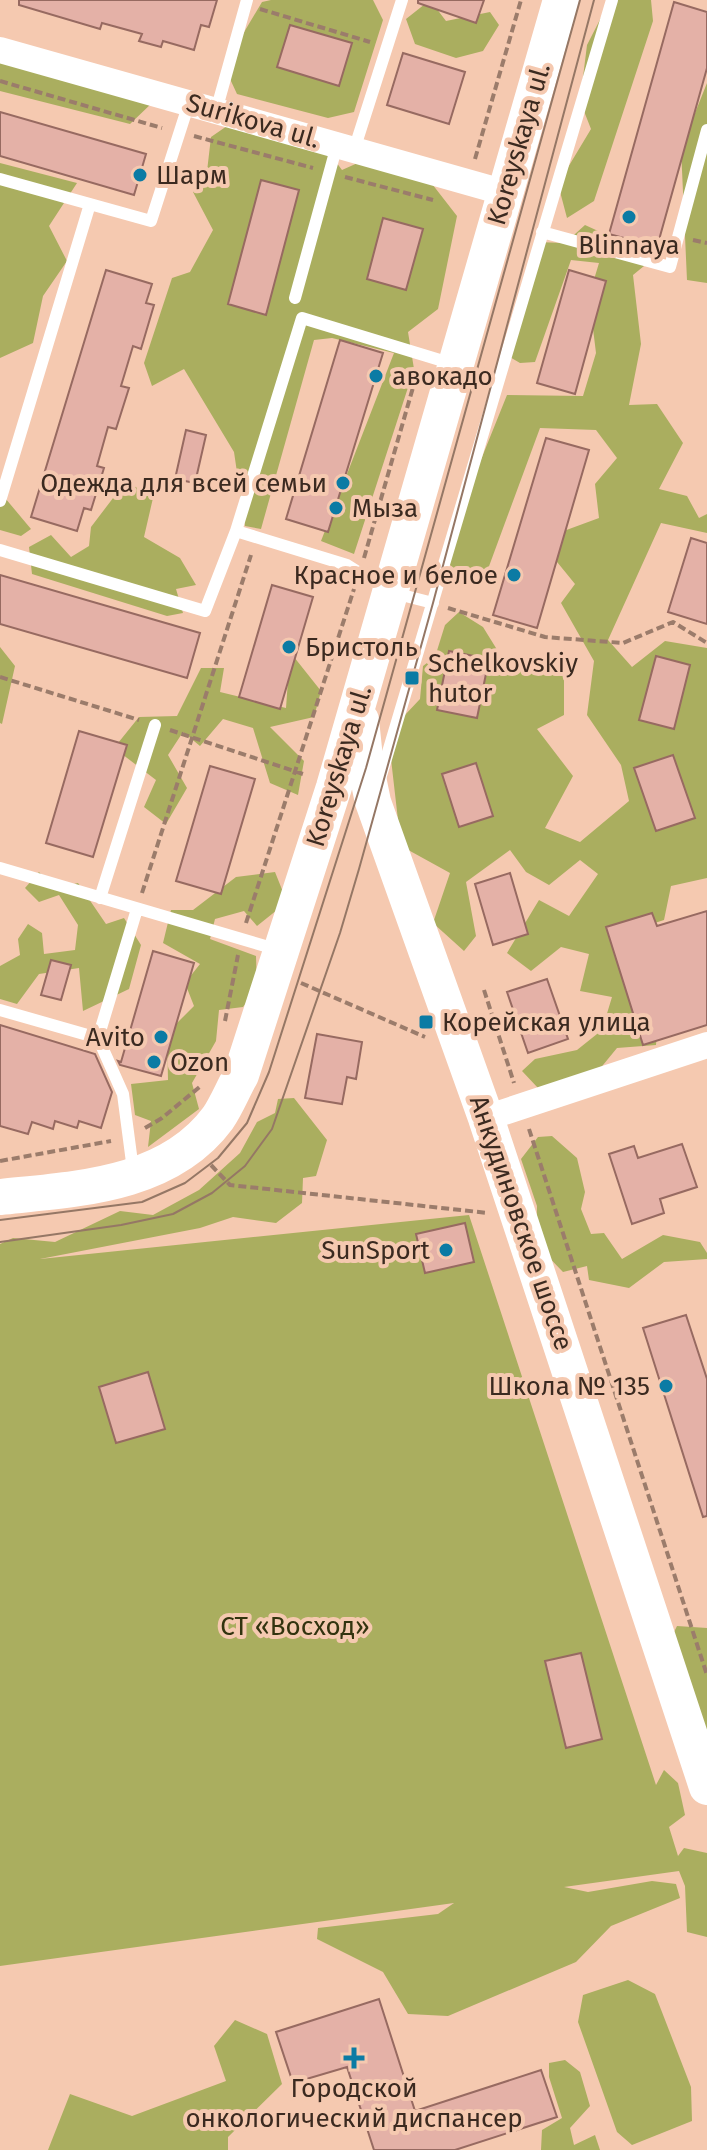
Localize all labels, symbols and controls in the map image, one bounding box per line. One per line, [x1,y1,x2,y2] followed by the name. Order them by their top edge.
[481,59,557,229] street label: Koreyskaya ul.
[183,87,323,155] street label: Surikova ul.
[156,160,227,191] place label: Шарм
[131,166,149,184] marker: Шарм
[620,208,638,226] marker: Blinnaya
[578,230,680,261] place label: Blinnaya
[392,361,493,392] place label: авокадо
[367,367,385,385] marker: авокадо
[40,468,327,499] place label: Одежда для всей семьи
[334,474,352,492] marker: Одежда для всей семьи
[352,493,418,524] place label: Мыза
[327,499,345,517] marker: Мыза
[293,560,498,591] place label: Красное и белое
[505,566,523,584] marker: Красное и белое
[305,632,418,663] place label: Бристоль
[280,638,298,656] marker: Бристоль
[428,648,578,709] place label: Schelkovskiy hutor
[403,669,421,687] marker: Schelkovskiy hutor
[300,681,378,851] street label: Koreyskaya ul.
[442,1007,651,1038] place label: Корейская улица
[417,1013,435,1031] marker: Корейская улица
[86,1022,145,1053] place label: Avito
[152,1028,170,1046] marker: Avito
[170,1047,229,1078] place label: Ozon
[145,1053,163,1071] marker: Ozon
[463,1092,579,1354] street label: Анкудиновское шоссе
[321,1235,431,1266] place label: SunSport
[437,1241,455,1259] marker: SunSport
[488,1371,650,1402] place label: Школа № 135
[657,1377,675,1395] marker: Школа № 135
[220,1611,370,1642] park label: СТ «Восход»
[343,2047,365,2069] marker: Городской онкологический диспансер
[185,2073,523,2134] place label: Городской онкологический диспансер

